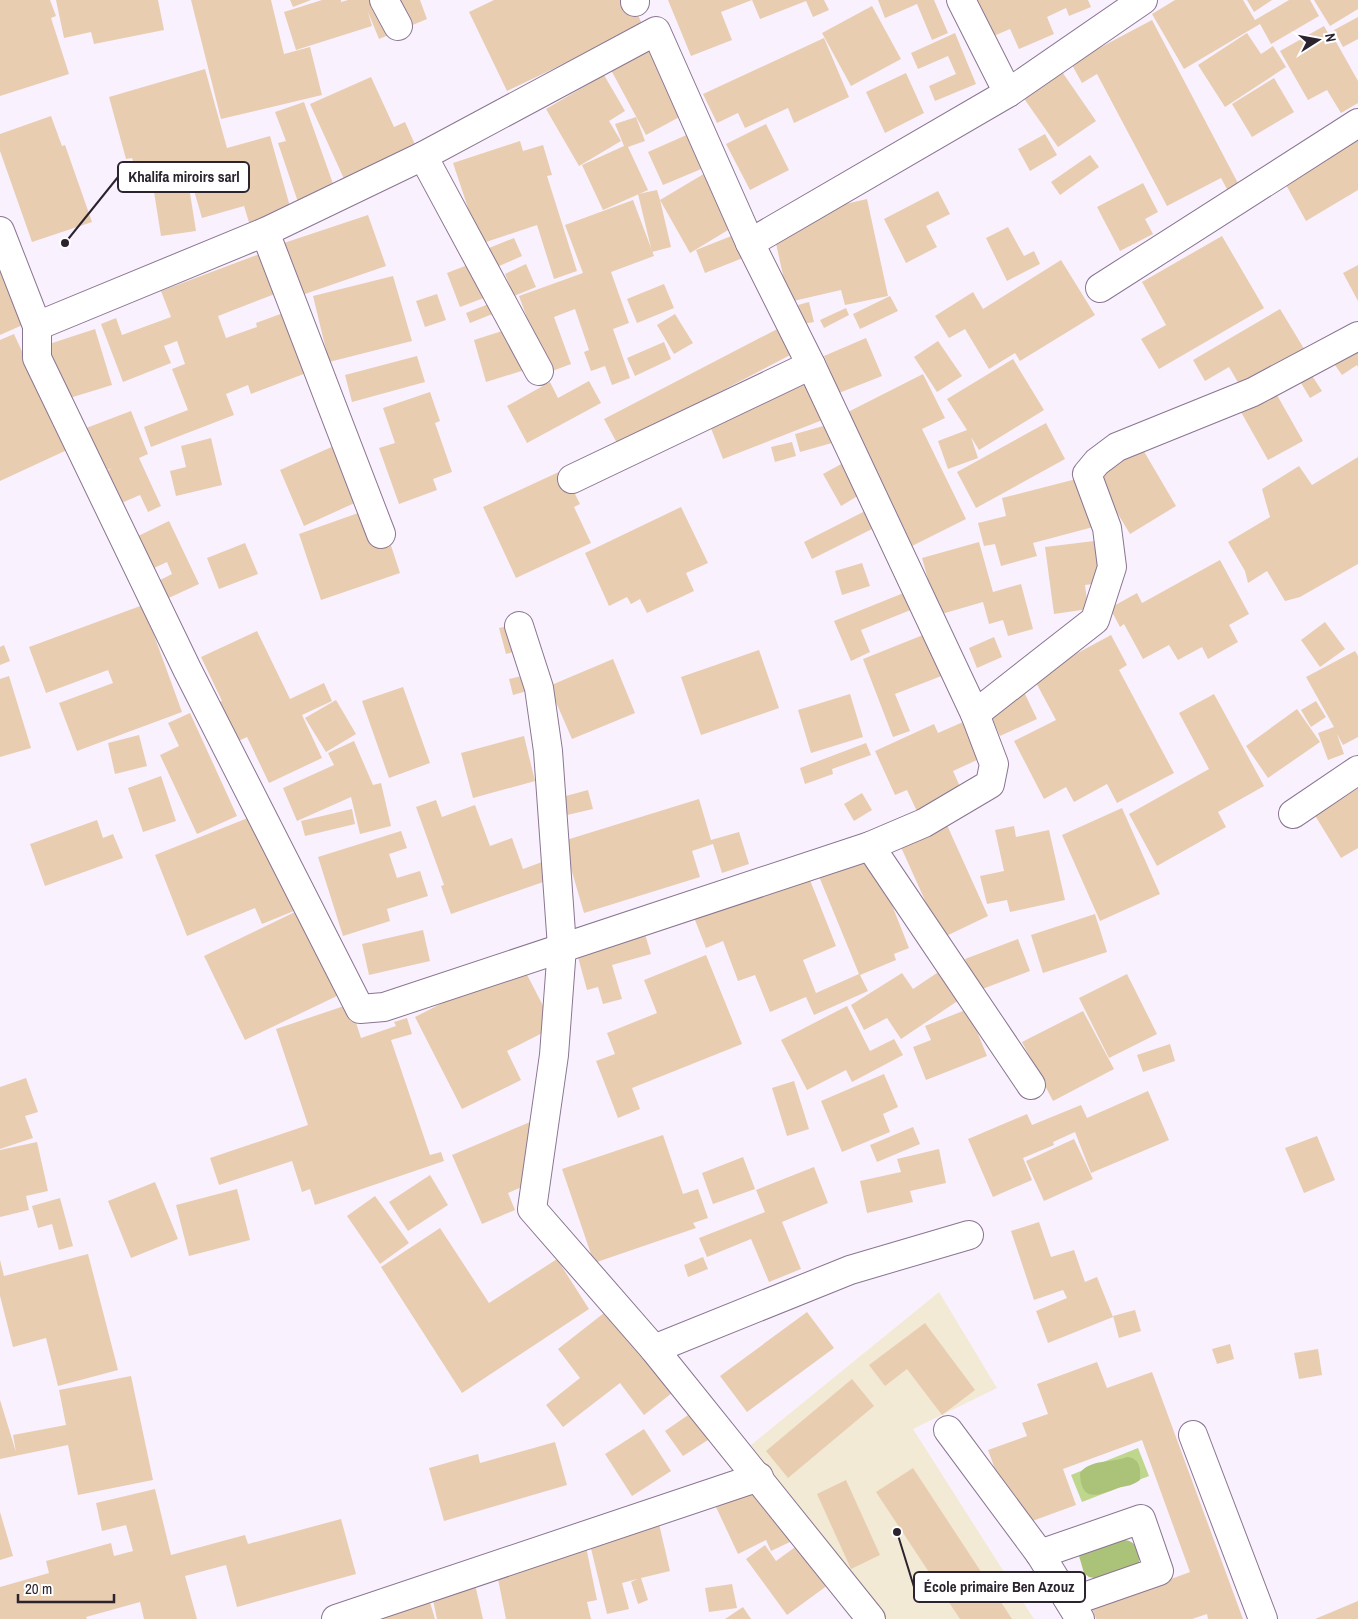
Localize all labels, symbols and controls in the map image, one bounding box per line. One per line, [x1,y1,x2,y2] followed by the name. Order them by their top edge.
[1293,15,1343,65] north arrow
[1321,32,1340,43] text: N
[118,162,249,192] callout: Khalifa miroirs sarl
[128,166,240,187] text: Khalifa miroirs sarl
[18,1572,114,1604] scale bar
[914,1572,1085,1602] callout: École primaire Ben Azouz
[924,1576,1074,1597] text: École primaire Ben Azouz
[25,1578,52,1599] text: 20 m

